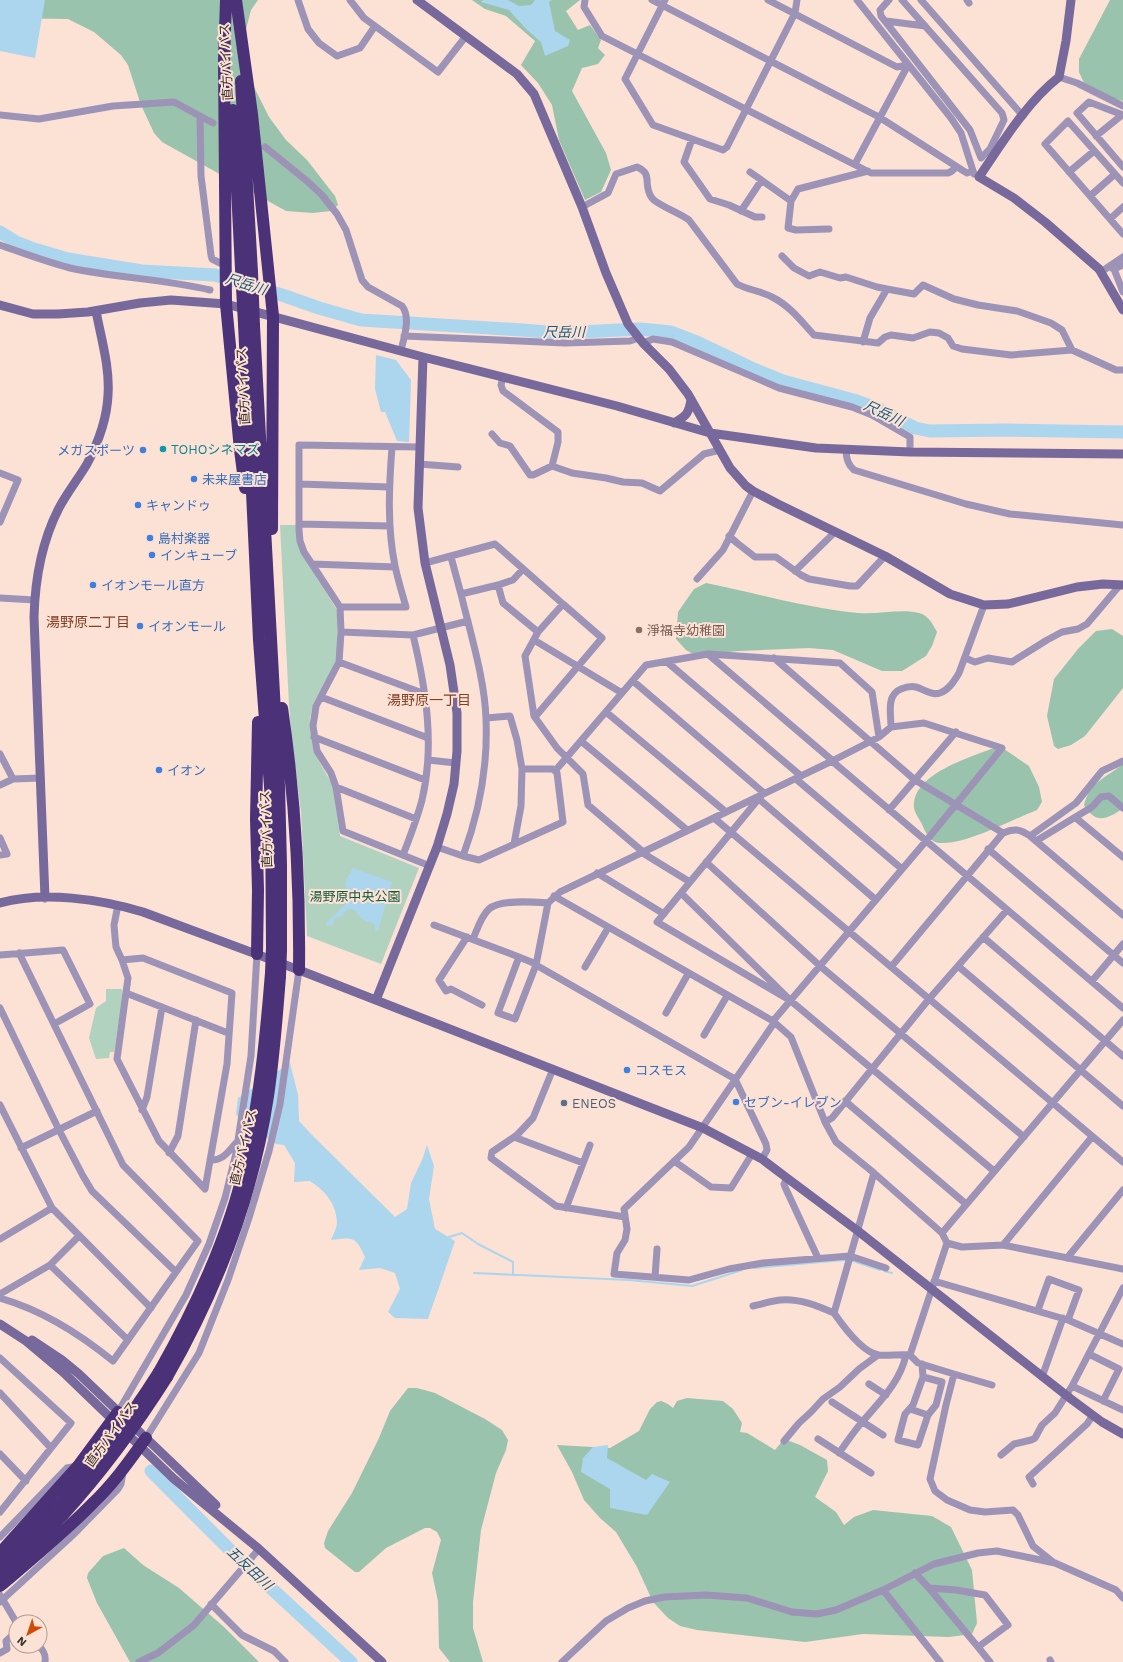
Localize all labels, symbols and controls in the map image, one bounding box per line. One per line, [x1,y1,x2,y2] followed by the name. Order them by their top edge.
[216,23,236,101] street label: 直方バイパス
[224,270,270,298] water label: 尺岳川
[543,324,587,340] water label: 尺岳川
[233,347,253,425] street label: 直方バイパス
[862,397,908,430] water label: 尺岳川
[171,442,260,457] place label: TOHOシネマズ
[57,443,135,458] place label: メガスポーツ
[158,444,168,454] marker: TOHOシネマズ
[138,445,148,455] marker: メガスポーツ
[202,472,267,487] place label: 未来屋書店
[189,474,199,484] marker: 未来屋書店
[146,498,211,513] place label: キャンドゥ
[133,500,143,510] marker: キャンドゥ
[158,531,210,546] place label: 島村楽器
[145,533,155,543] marker: 島村楽器
[160,548,237,563] place label: インキューブ
[147,550,157,560] marker: インキューブ
[101,578,205,593] place label: イオンモール直方
[88,580,98,590] marker: イオンモール直方
[46,614,130,630] district label: 湯野原二丁目
[148,619,226,634] place label: イオンモール
[135,621,145,631] marker: イオンモール
[647,623,725,638] place label: 淨福寺幼稚園
[634,625,644,635] marker: 淨福寺幼稚園
[387,692,471,708] district label: 湯野原一丁目
[167,763,206,778] place label: イオン
[154,765,164,775] marker: イオン
[257,790,275,868] street label: 直方バイパス
[309,889,401,904] park label: 湯野原中央公園
[635,1063,687,1078] place label: コスモス
[622,1065,632,1075] marker: コスモス
[744,1095,842,1110] place label: セブン-イレブン
[572,1096,616,1111] place label: ENEOS
[731,1097,741,1107] marker: セブン-イレブン
[559,1098,569,1108] marker: ENEOS
[227,1107,259,1187] street label: 直方バイパス
[82,1398,140,1470] street label: 直方バイパス
[224,1543,277,1594] water label: 五反田川
[8,1614,48,1654] north arrow
[15,1634,29,1649] text: N

